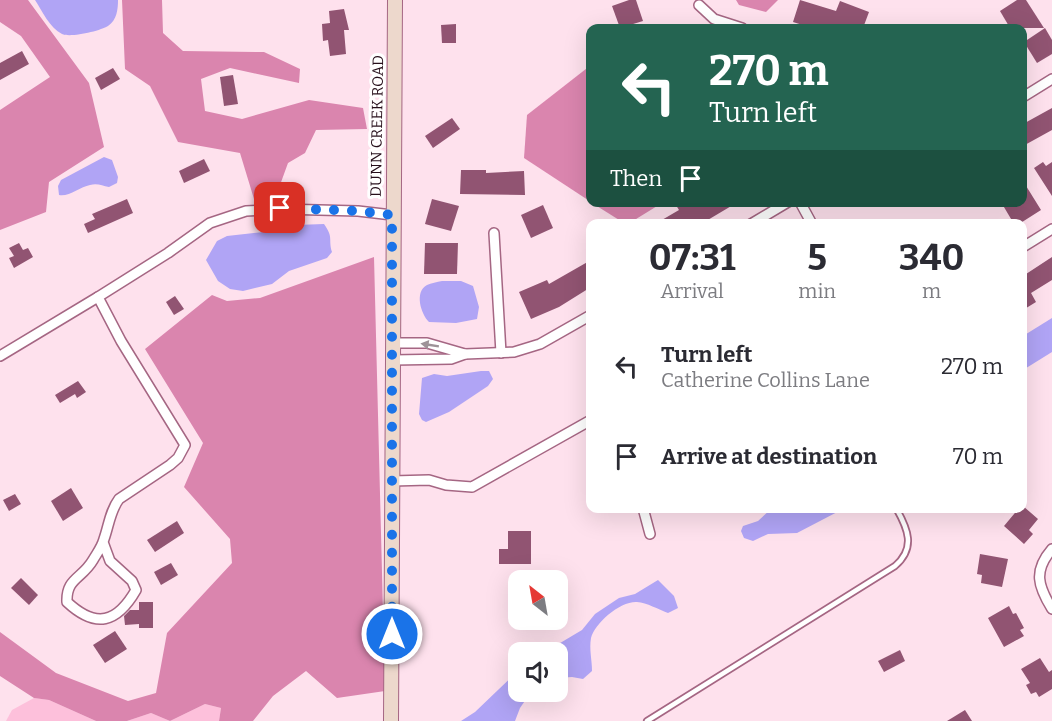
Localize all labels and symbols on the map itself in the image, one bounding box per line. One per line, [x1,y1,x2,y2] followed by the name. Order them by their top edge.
[367,55,387,197] street label: DUNN CREEK ROAD
[254,182,305,233] pin
[420,340,439,349] one-way arrow
[508,570,568,630] north arrow
[360,602,424,666] position arrow

